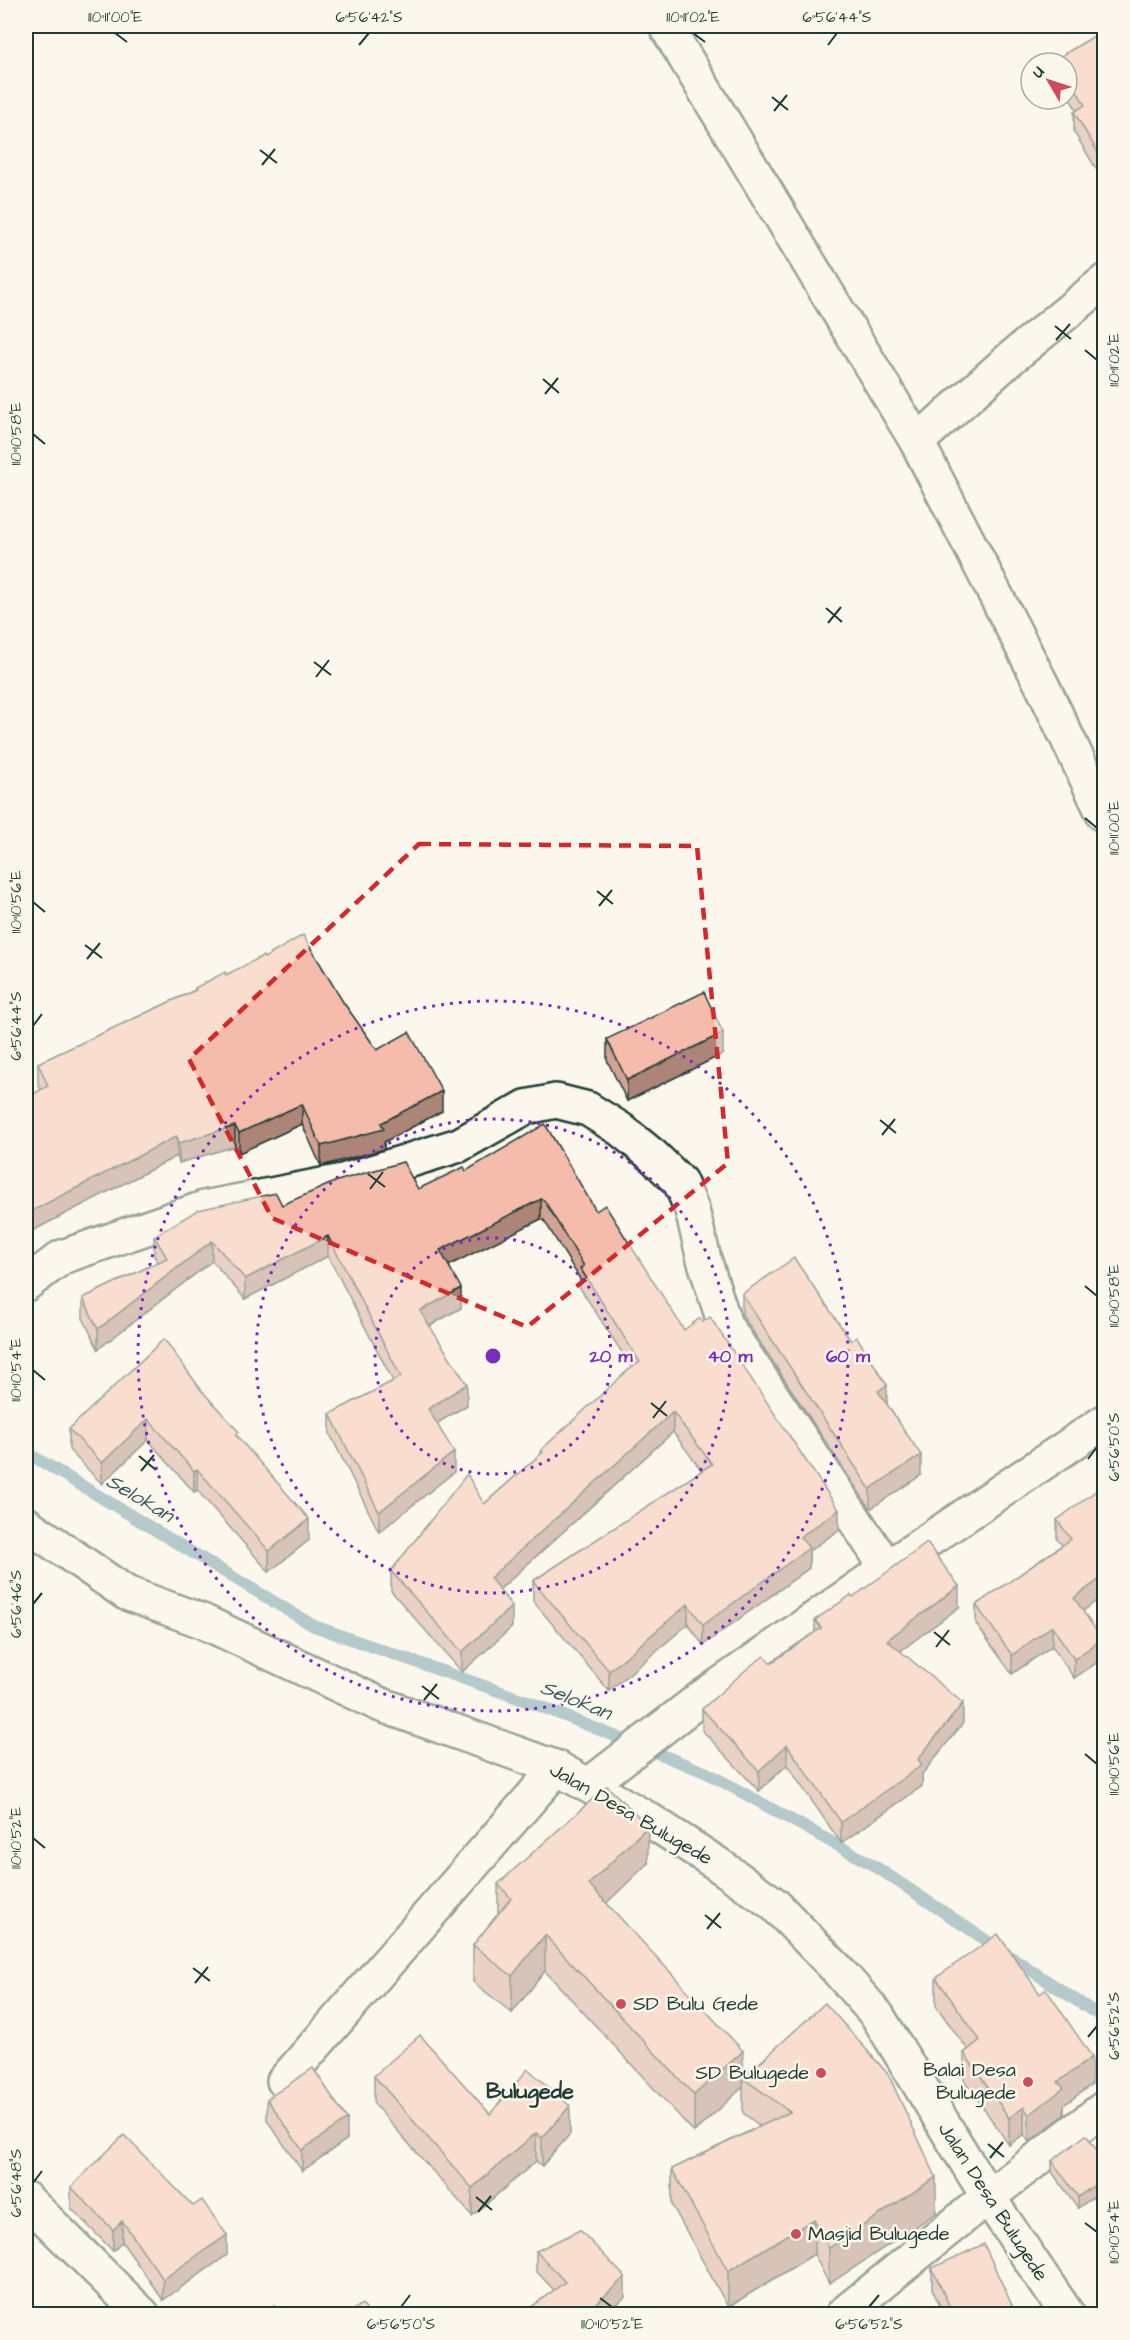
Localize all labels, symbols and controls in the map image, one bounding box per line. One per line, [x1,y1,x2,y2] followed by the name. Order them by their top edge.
[88,7,142,28] text: 110°11'00"E
[335,7,403,28] text: 6°56'42"S
[666,7,720,28] text: 110°11'02"E
[803,7,872,28] text: 6°56'44"S
[1019,51,1079,111] north arrow
[1027,62,1050,83] text: U
[1104,333,1125,387] text: 110°11'02"E
[6,402,27,466] text: 110°10'58"E
[1104,801,1125,855] text: 110°11'00"E
[6,870,27,933] text: 110°10'56"E
[6,991,27,1060] text: 6°56'44"S
[1104,1264,1125,1328] text: 110°10'58"E
[6,1338,27,1402] text: 110°10'54"E
[589,1344,633,1369] text: 20 m
[708,1344,753,1369] text: 40 m
[826,1344,871,1369] text: 60 m
[483,1346,503,1366] centre of rings
[1104,1412,1125,1481] text: 6°56'50"S
[101,1466,180,1530] water label: Selokan
[6,1570,27,1638] text: 6°56'46"S
[536,1673,617,1728] water label: Selokan
[1104,1732,1125,1795] text: 110°10'56"E
[544,1756,718,1873] street label: Jalan Desa Bulugede
[6,1807,27,1869] text: 110°10'52"E
[633,1990,758,2018] place label: SD Bulu Gede
[1104,1992,1125,2060] text: 6°56'52"S
[614,1997,628,2011] marker: SD Bulu Gede
[923,2056,1016,2108] place label: Balai Desa Bulugede
[695,2059,809,2088] place label: SD Bulugede
[814,2066,828,2080] marker: SD Bulugede
[1021,2075,1035,2089] marker: Balai Desa Bulugede
[486,2076,574,2108] district label: Bulugede
[930,2117,1055,2287] street label: Jalan Desa Bulugede
[6,2149,27,2217] text: 6°56'48"S
[1104,2200,1125,2264] text: 110°10'54"E
[808,2220,950,2249] place label: Masjid Bulugede
[789,2227,803,2241] marker: Masjid Bulugede
[367,2314,436,2335] text: 6°56'50"S
[581,2314,643,2335] text: 110°10'52"E
[835,2314,903,2335] text: 6°56'52"S

